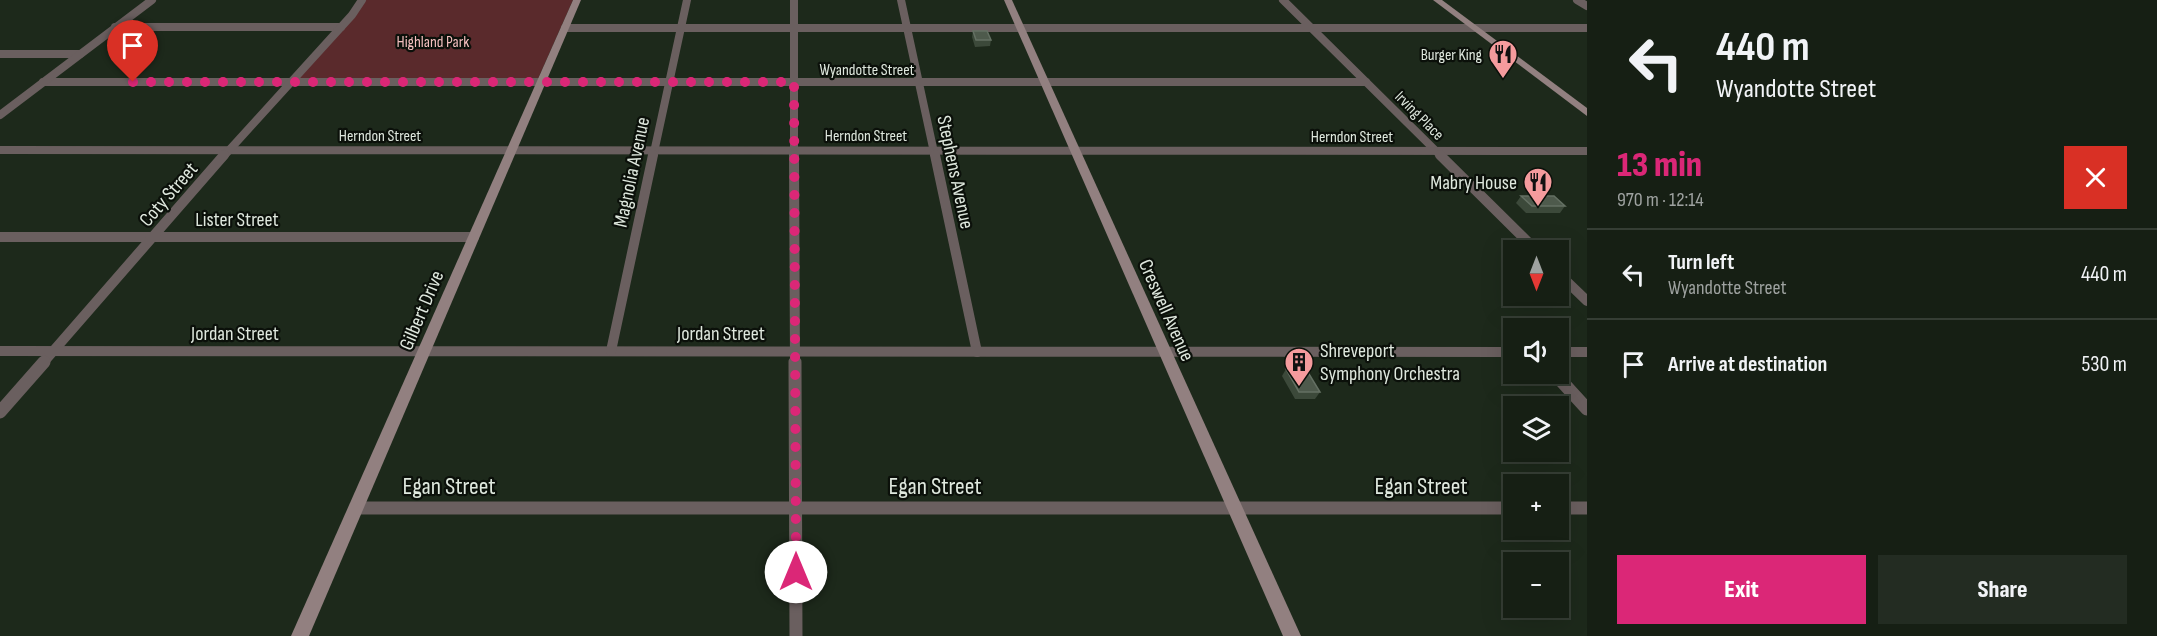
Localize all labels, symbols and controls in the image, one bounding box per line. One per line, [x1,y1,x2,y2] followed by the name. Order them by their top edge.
[107,20,158,82] pin
[1716,22,1810,73] text: 440 m
[1617,24,1695,102] icon: left
[116,29,149,62] icon: arrive
[397,33,469,52] park label: Highland Park
[1487,38,1519,80] restaurant icon: Burger King
[1421,46,1482,65] place label: Burger King
[820,61,915,80] street label: Wyandotte Street
[1716,73,1876,105] text: Wyandotte Street
[1390,88,1447,145] street label: Irving Place
[931,113,979,231] street label: Stephens Avenue
[609,115,655,230] street label: Magnolia Avenue
[339,127,421,146] street label: Herndon Street
[825,127,907,146] street label: Herndon Street
[1311,128,1393,147] street label: Herndon Street
[1617,144,1702,187] text: 13 min
[2064,146,2127,209] button: close
[134,158,203,232] street label: Coty Street
[1522,166,1554,208] restaurant icon: Mabry House
[1430,171,1517,195] place label: Mabry House
[1617,188,1704,212] text: 970 m · 12:14
[195,208,279,232] street label: Lister Street
[1503,240,1569,306] north arrow
[1503,240,1569,618] map controls
[1668,249,1734,276] text: Turn left
[1133,256,1199,365] street label: Creswell Avenue
[1617,258,1650,291] icon: left
[2081,261,2127,288] text: 440 m
[394,267,449,354] street label: Gilbert Drive
[1668,276,1787,300] text: Wyandotte Street
[1503,318,1569,384] button: sound
[190,322,279,346] street label: Jordan Street
[676,322,765,346] street label: Jordan Street
[1320,339,1460,386] place label: Shreveport Symphony Orchestra
[1283,346,1315,388] building icon: Shreveport Symphony Orchestra
[1617,348,1650,381] icon: arrive
[1668,351,1827,378] text: Arrive at destination
[2082,351,2127,378] text: 530 m
[1503,396,1569,462] button: layers
[402,472,496,501] street label: Egan Street
[888,472,982,501] street label: Egan Street
[1374,472,1468,501] street label: Egan Street
[1503,474,1569,540] button: +
[764,540,828,604] position arrow
[1503,552,1569,618] button: −
[1617,555,1866,624] button: Exit
[1878,555,2127,624] button: Share

